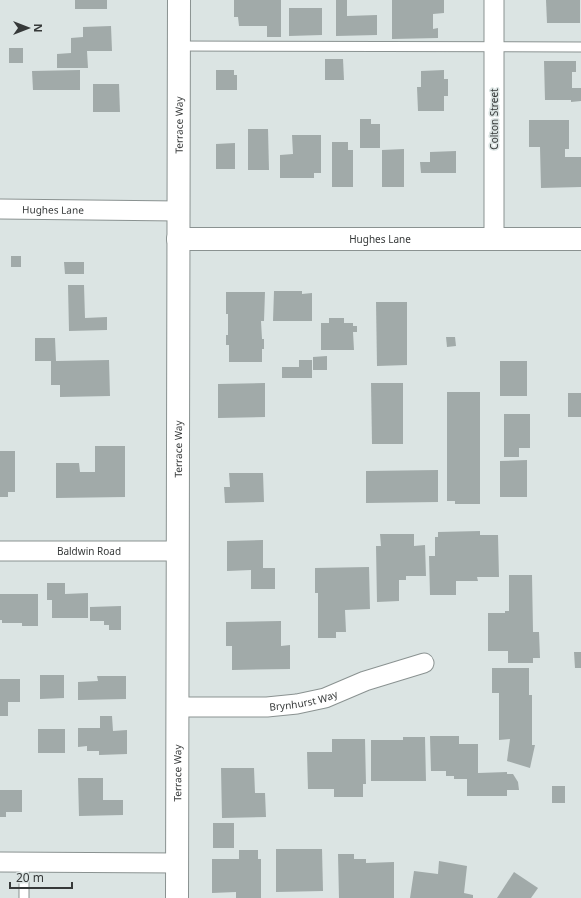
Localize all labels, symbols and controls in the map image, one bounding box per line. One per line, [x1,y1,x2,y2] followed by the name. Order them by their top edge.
[8,8,48,48] north arrow
[31,24,46,32] text: N
[487,88,501,150] street label: Colton Street
[172,96,186,154] street label: Terrace Way
[22,202,84,217] street label: Hughes Lane
[349,232,411,246] street label: Hughes Lane
[171,420,185,478] street label: Terrace Way
[57,544,121,558] street label: Baldwin Road
[269,686,340,714] street label: Brynhurst Way
[170,744,184,802] street label: Terrace Way
[10,864,72,890] scale bar
[16,869,44,886] text: 20 m

